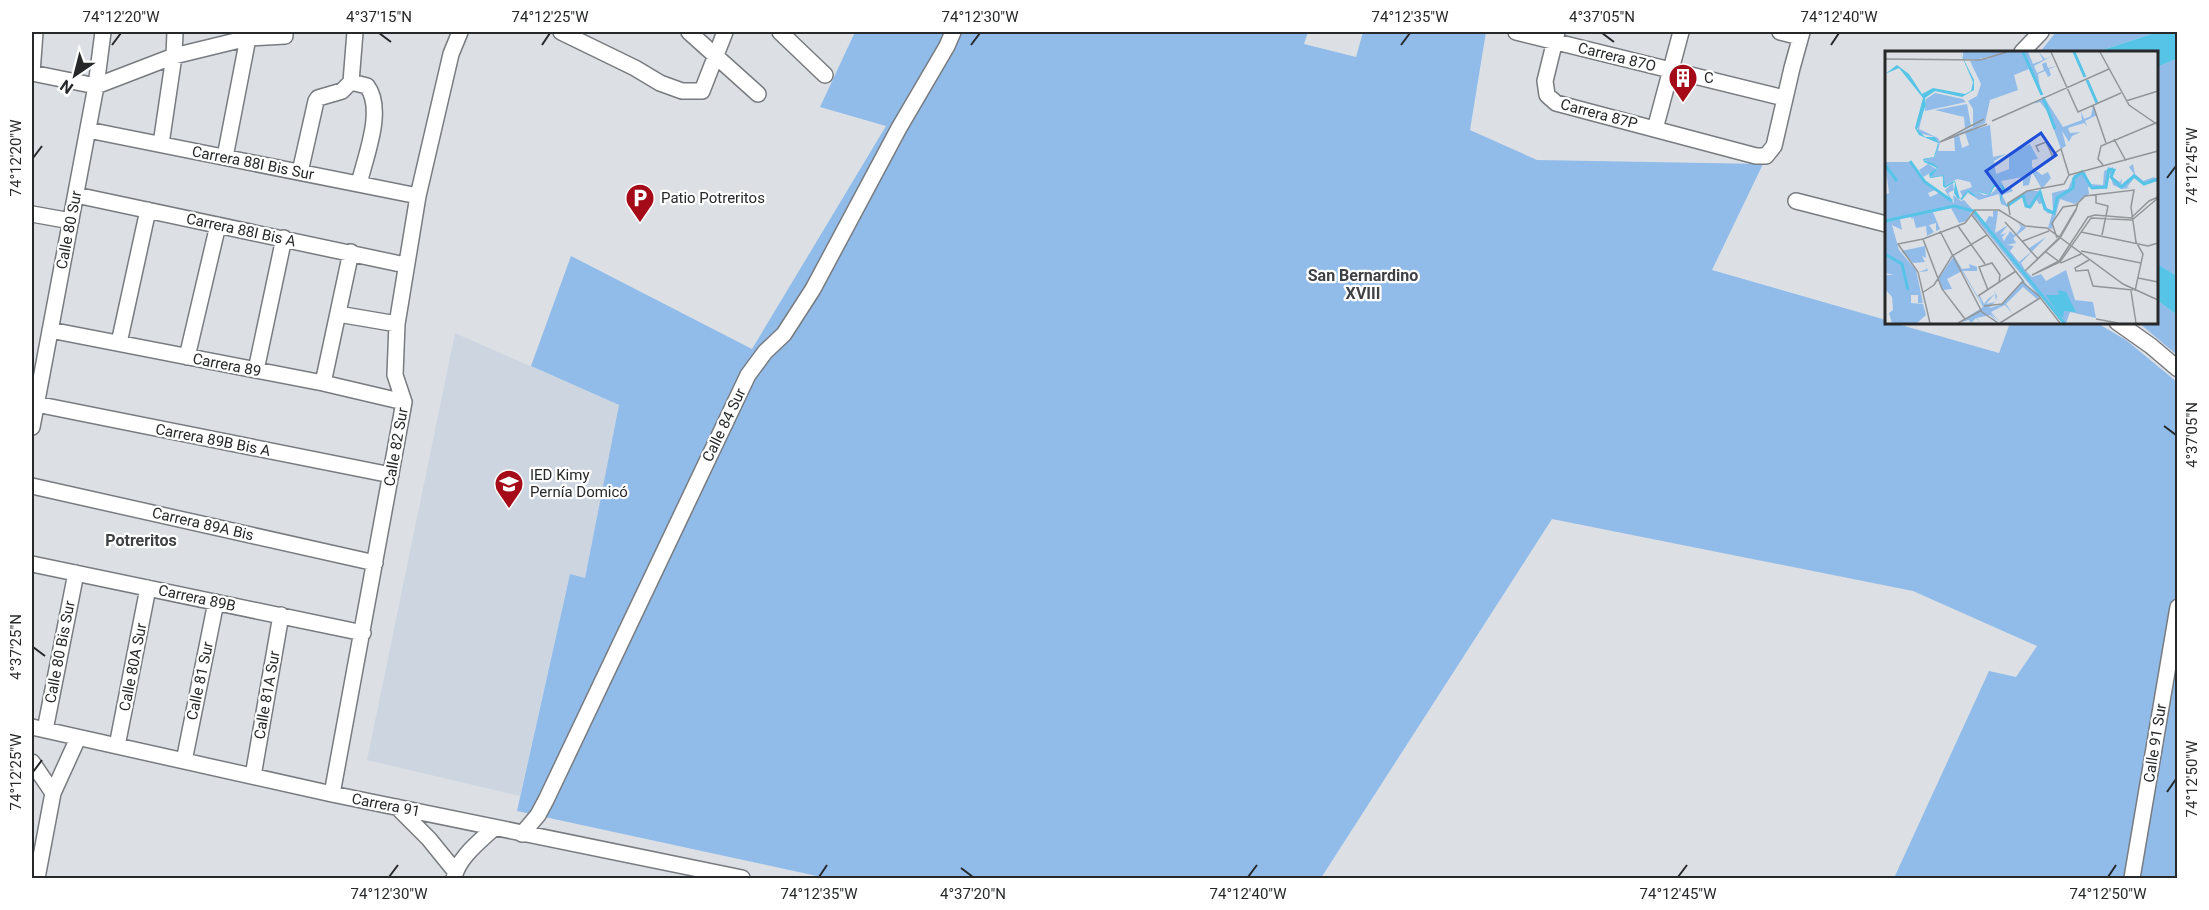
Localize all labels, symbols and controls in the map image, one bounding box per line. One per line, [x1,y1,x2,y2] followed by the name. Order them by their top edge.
[83,8,159,26] text: 74°12'20"W
[346,8,412,26] text: 4°37'15"N
[512,8,588,26] text: 74°12'25"W
[942,8,1018,26] text: 74°12'30"W
[1372,8,1448,26] text: 74°12'35"W
[1569,8,1635,26] text: 4°37'05"N
[1801,8,1877,26] text: 74°12'40"W
[1576,39,1658,75] street label: Carrera 87O
[45,45,105,105] north arrow
[1885,51,2158,324] inset map
[1667,62,1699,104] building icon: C
[1704,69,1714,87] place label: C
[57,76,77,98] text: N
[1559,95,1639,133] street label: Carrera 87P
[7,120,25,196] text: 74°12'20"W
[2183,128,2201,204] text: 74°12'45"W
[190,142,316,184] street label: Carrera 88I Bis Sur
[624,182,656,224] parking icon: Patio Potreritos
[53,189,85,271] street label: Calle 80 Sur
[661,189,765,207] place label: Patio Potreritos
[185,210,298,250] street label: Carrera 88I Bis A
[1308,266,1418,303] district label: San Bernardino XVIII
[191,350,263,380] street label: Carrera 89
[698,385,750,465] street label: Calle 84 Sur
[2183,402,2201,468] text: 4°37'05"N
[380,406,412,488] street label: Calle 82 Sur
[154,420,272,460] street label: Carrera 89B Bis A
[530,466,628,501] place label: IED Kimy Pernía Domicó
[493,468,525,510] school or university icon: IED Kimy Pernía Domicó
[150,504,256,544] street label: Carrera 89A Bis
[105,531,177,550] district label: Potreritos
[157,581,237,615] street label: Carrera 89B
[41,599,79,705] street label: Calle 80 Bis Sur
[7,614,25,680] text: 4°37'25"N
[116,621,150,713] street label: Calle 80A Sur
[183,640,217,722] street label: Calle 81 Sur
[250,649,284,741] street label: Calle 81A Sur
[2140,702,2170,784] street label: Calle 91 Sur
[7,734,25,810] text: 74°12'25"W
[2183,741,2201,817] text: 74°12'50"W
[350,790,422,820] street label: Carrera 91
[351,885,427,903] text: 74°12'30"W
[781,885,857,903] text: 74°12'35"W
[940,885,1006,903] text: 4°37'20"N
[1210,885,1286,903] text: 74°12'40"W
[1640,885,1716,903] text: 74°12'45"W
[2070,885,2146,903] text: 74°12'50"W

